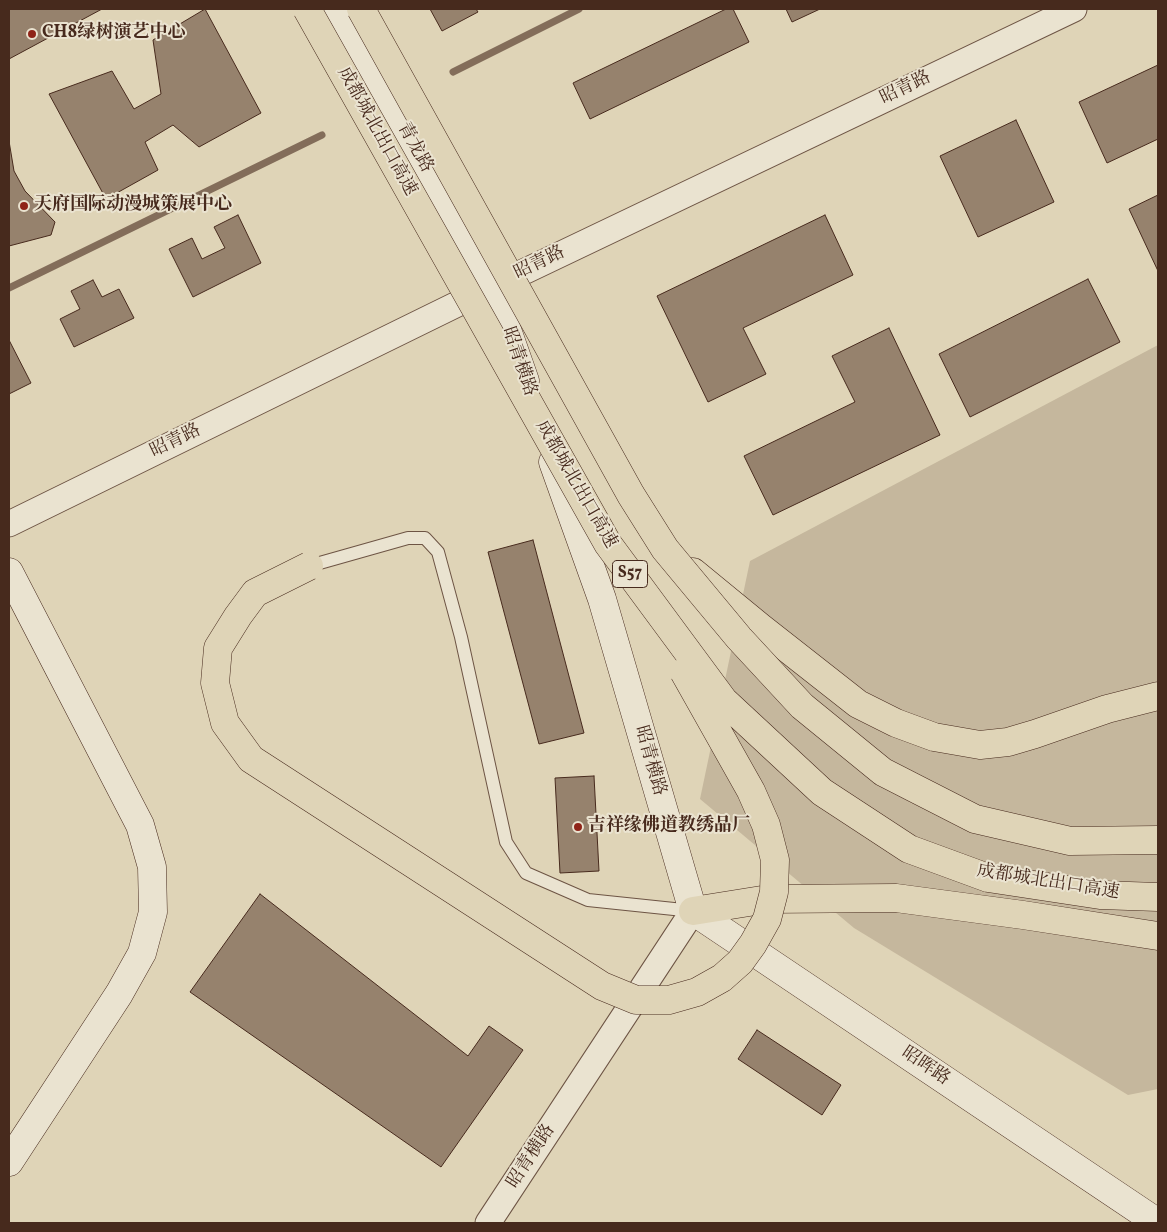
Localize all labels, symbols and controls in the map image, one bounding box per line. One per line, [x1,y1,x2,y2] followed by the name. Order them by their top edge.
[42,23,185,45] place label: CH8绿树演艺中心
[26,28,38,40] marker: CH8绿树演艺中心
[332,64,420,200] street label: 成都城北出口高速
[877,67,935,111] street label: 昭青路
[391,119,437,177] street label: 青龙路
[34,195,232,217] place label: 天府国际动漫城策展中心
[18,200,30,212] marker: 天府国际动漫城策展中心
[511,242,569,286] street label: 昭青路
[496,324,540,400] street label: 昭青横路
[530,417,620,553] street label: 成都城北出口高速
[147,420,205,464] street label: 昭青路
[612,560,648,588] road number: S57
[629,723,669,799] street label: 昭青横路
[588,816,750,838] place label: 吉祥缘佛道教绣品厂
[572,821,584,833] marker: 吉祥缘佛道教绣品厂
[975,861,1121,905] street label: 成都城北出口高速
[897,1043,953,1091] street label: 昭晖路
[503,1121,561,1193] street label: 昭青横路

